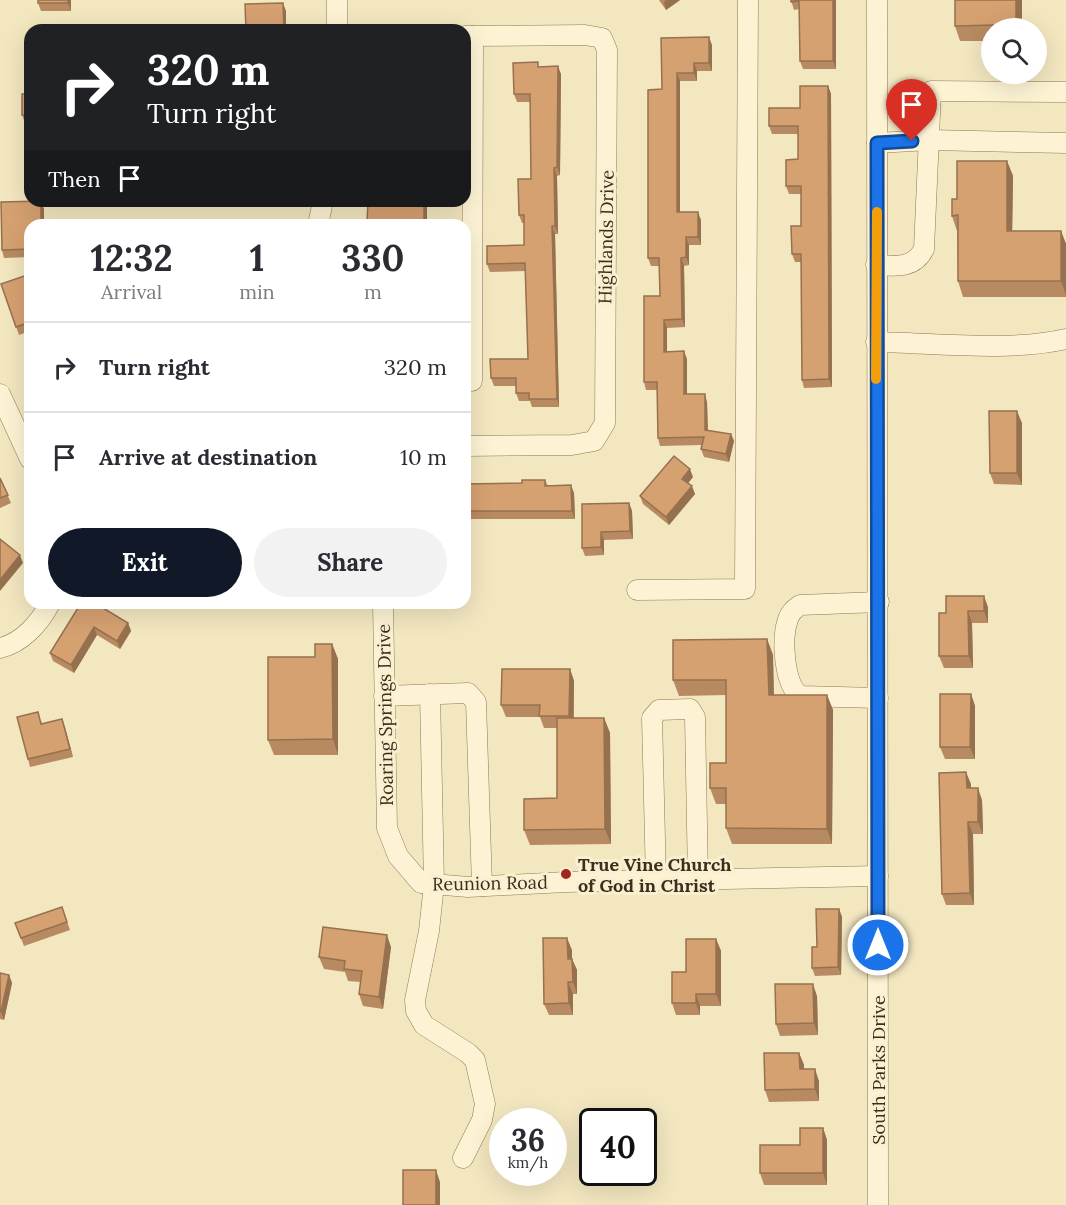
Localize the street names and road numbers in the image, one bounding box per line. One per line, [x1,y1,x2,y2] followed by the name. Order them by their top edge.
[593,170,619,304] street label: Highlands Drive
[372,624,398,806] street label: Roaring Springs Drive
[432,870,548,896] street label: Reunion Road
[867,995,890,1145] street label: South Parks Drive

